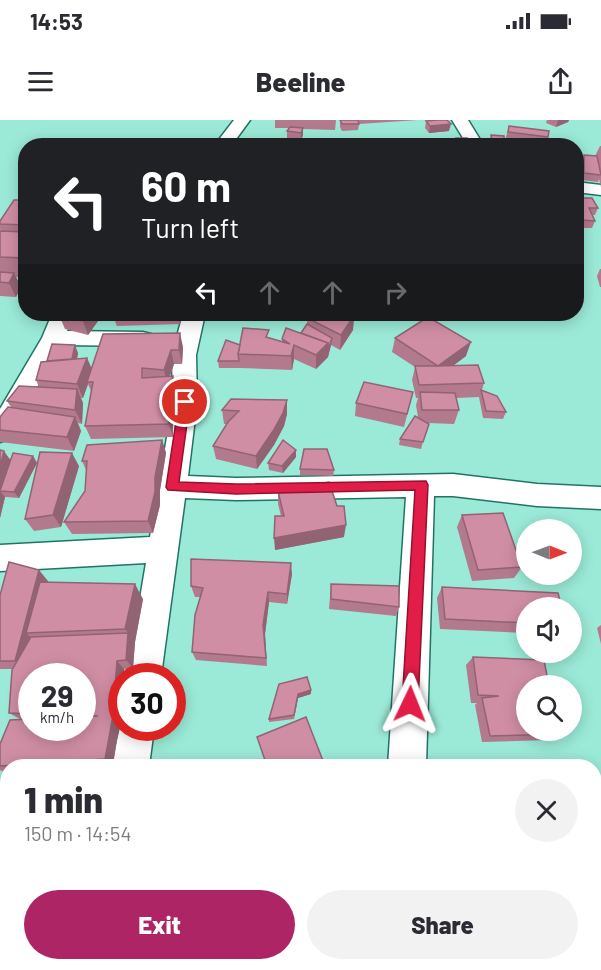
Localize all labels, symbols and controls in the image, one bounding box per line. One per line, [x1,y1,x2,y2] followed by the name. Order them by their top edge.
[30,8,83,34] text: 14:53
[24,65,57,98] icon: menu
[256,65,345,97] text: Beeline
[544,65,577,98] icon: share
[141,160,231,210] text: 60 m
[42,162,120,240] icon: left
[141,211,239,243] text: Turn left
[190,276,223,309] icon: left
[253,276,286,309] icon: ahead
[316,276,349,309] icon: ahead
[379,276,412,309] icon: right
[159,376,210,427] pin
[168,385,201,418] icon: arrive
[516,519,582,585] north arrow
[516,519,582,741] map controls
[516,597,582,663] button: sound
[108,663,186,741] speed limit sign: 30
[378,672,442,736] position arrow
[516,675,582,741] button: search
[41,677,73,713] text: 29
[40,708,74,726] text: km/h
[24,777,103,820] text: 1 min
[515,779,578,842] button: close
[24,821,131,845] text: 150 m · 14:54
[24,890,295,959] button: Exit
[307,890,578,959] button: Share

